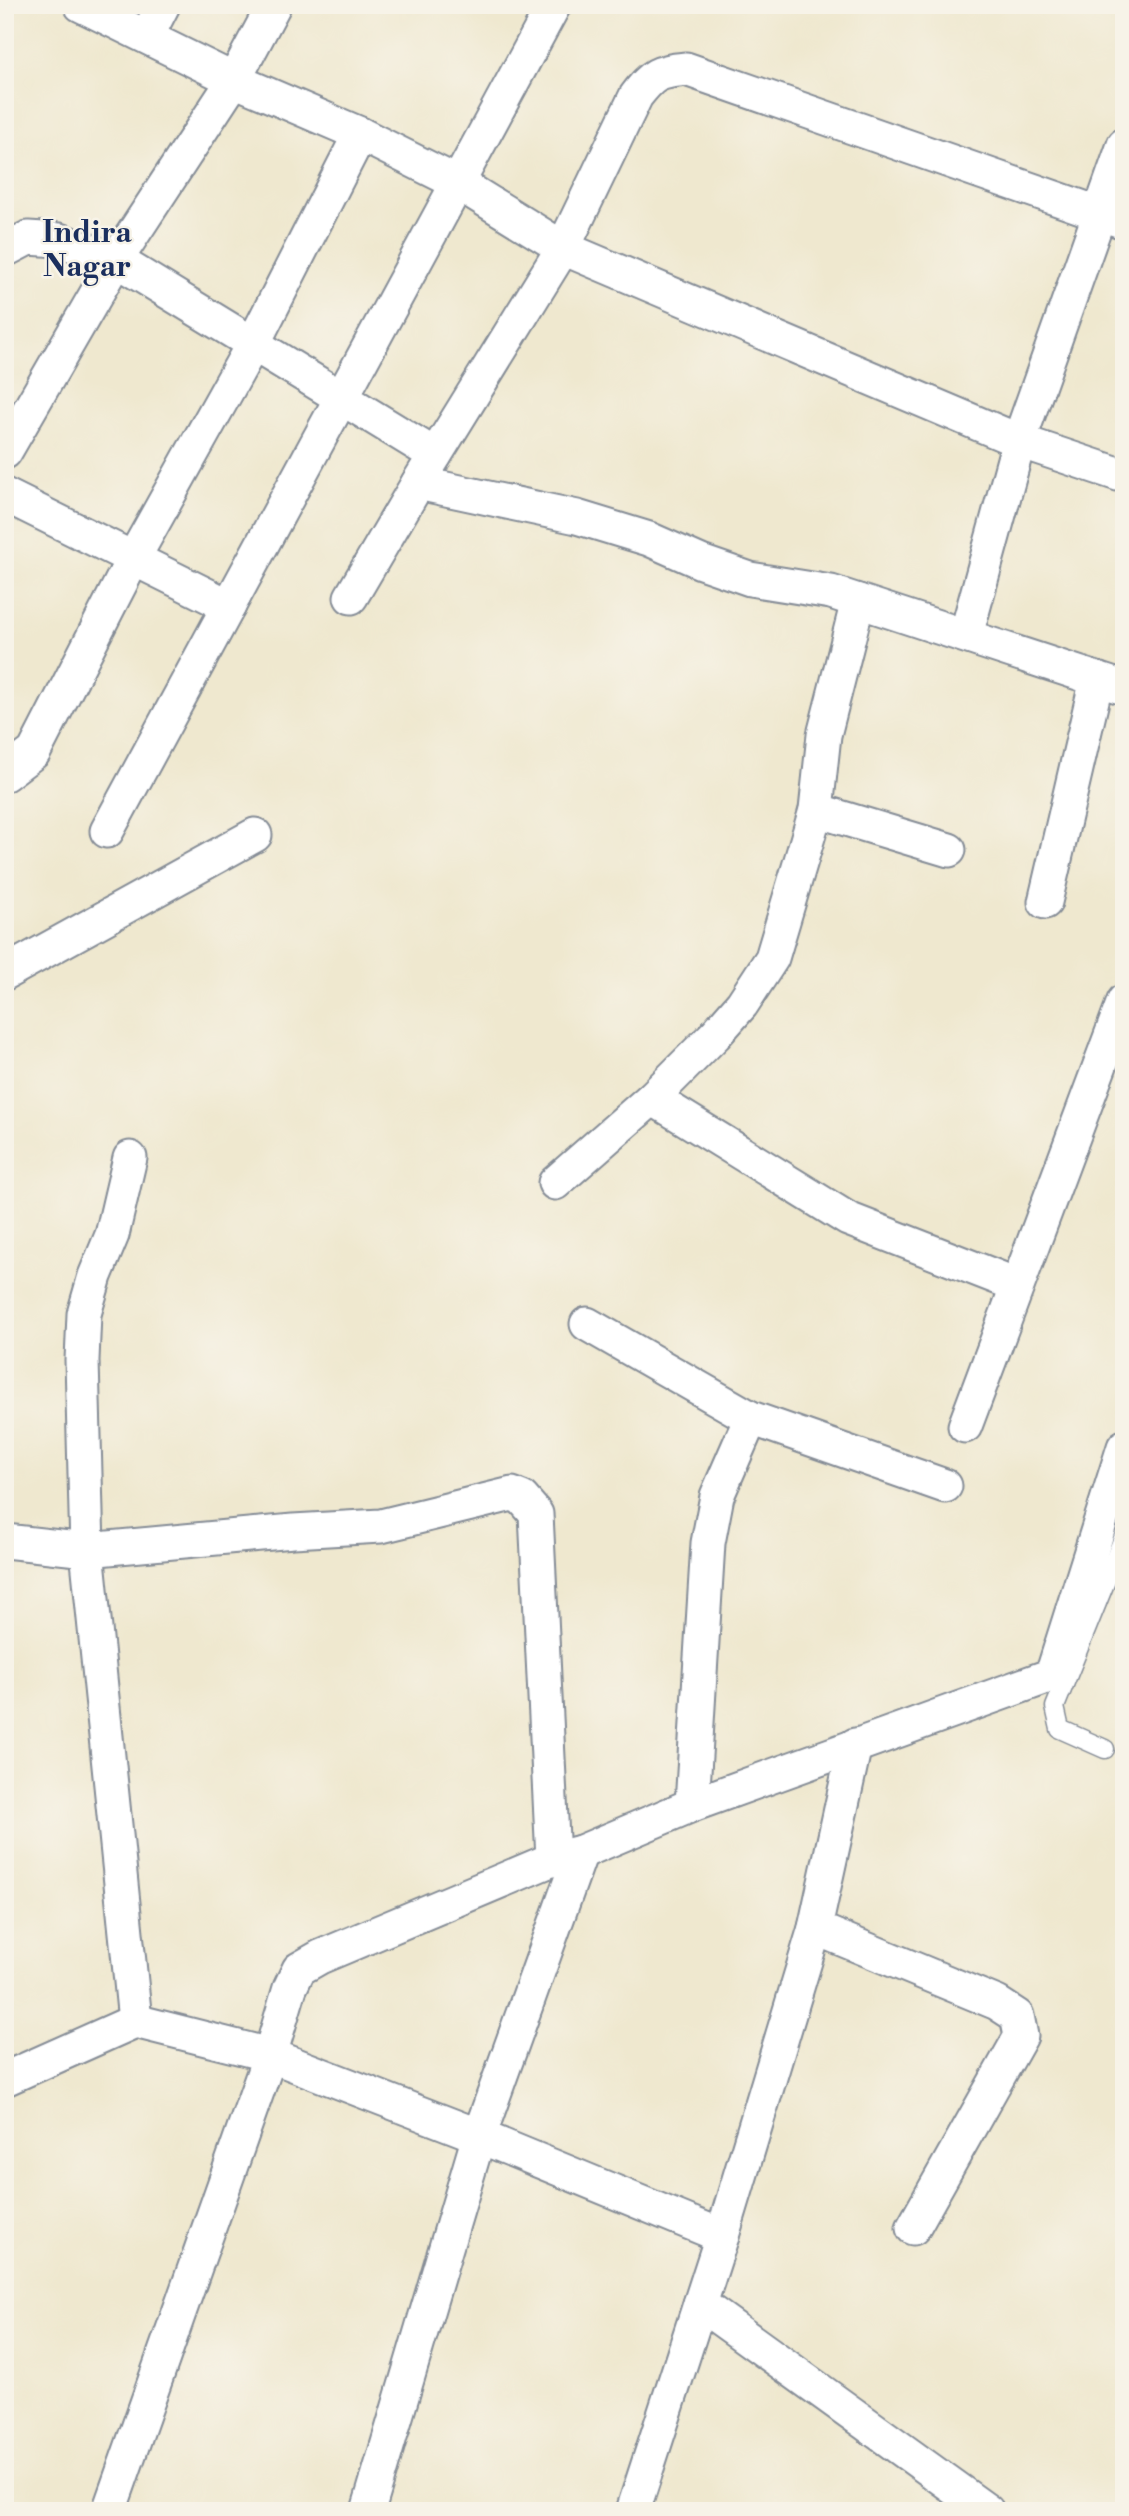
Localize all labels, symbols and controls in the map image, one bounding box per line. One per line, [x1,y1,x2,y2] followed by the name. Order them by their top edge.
[42,214,133,286] district label: Indira Nagar

